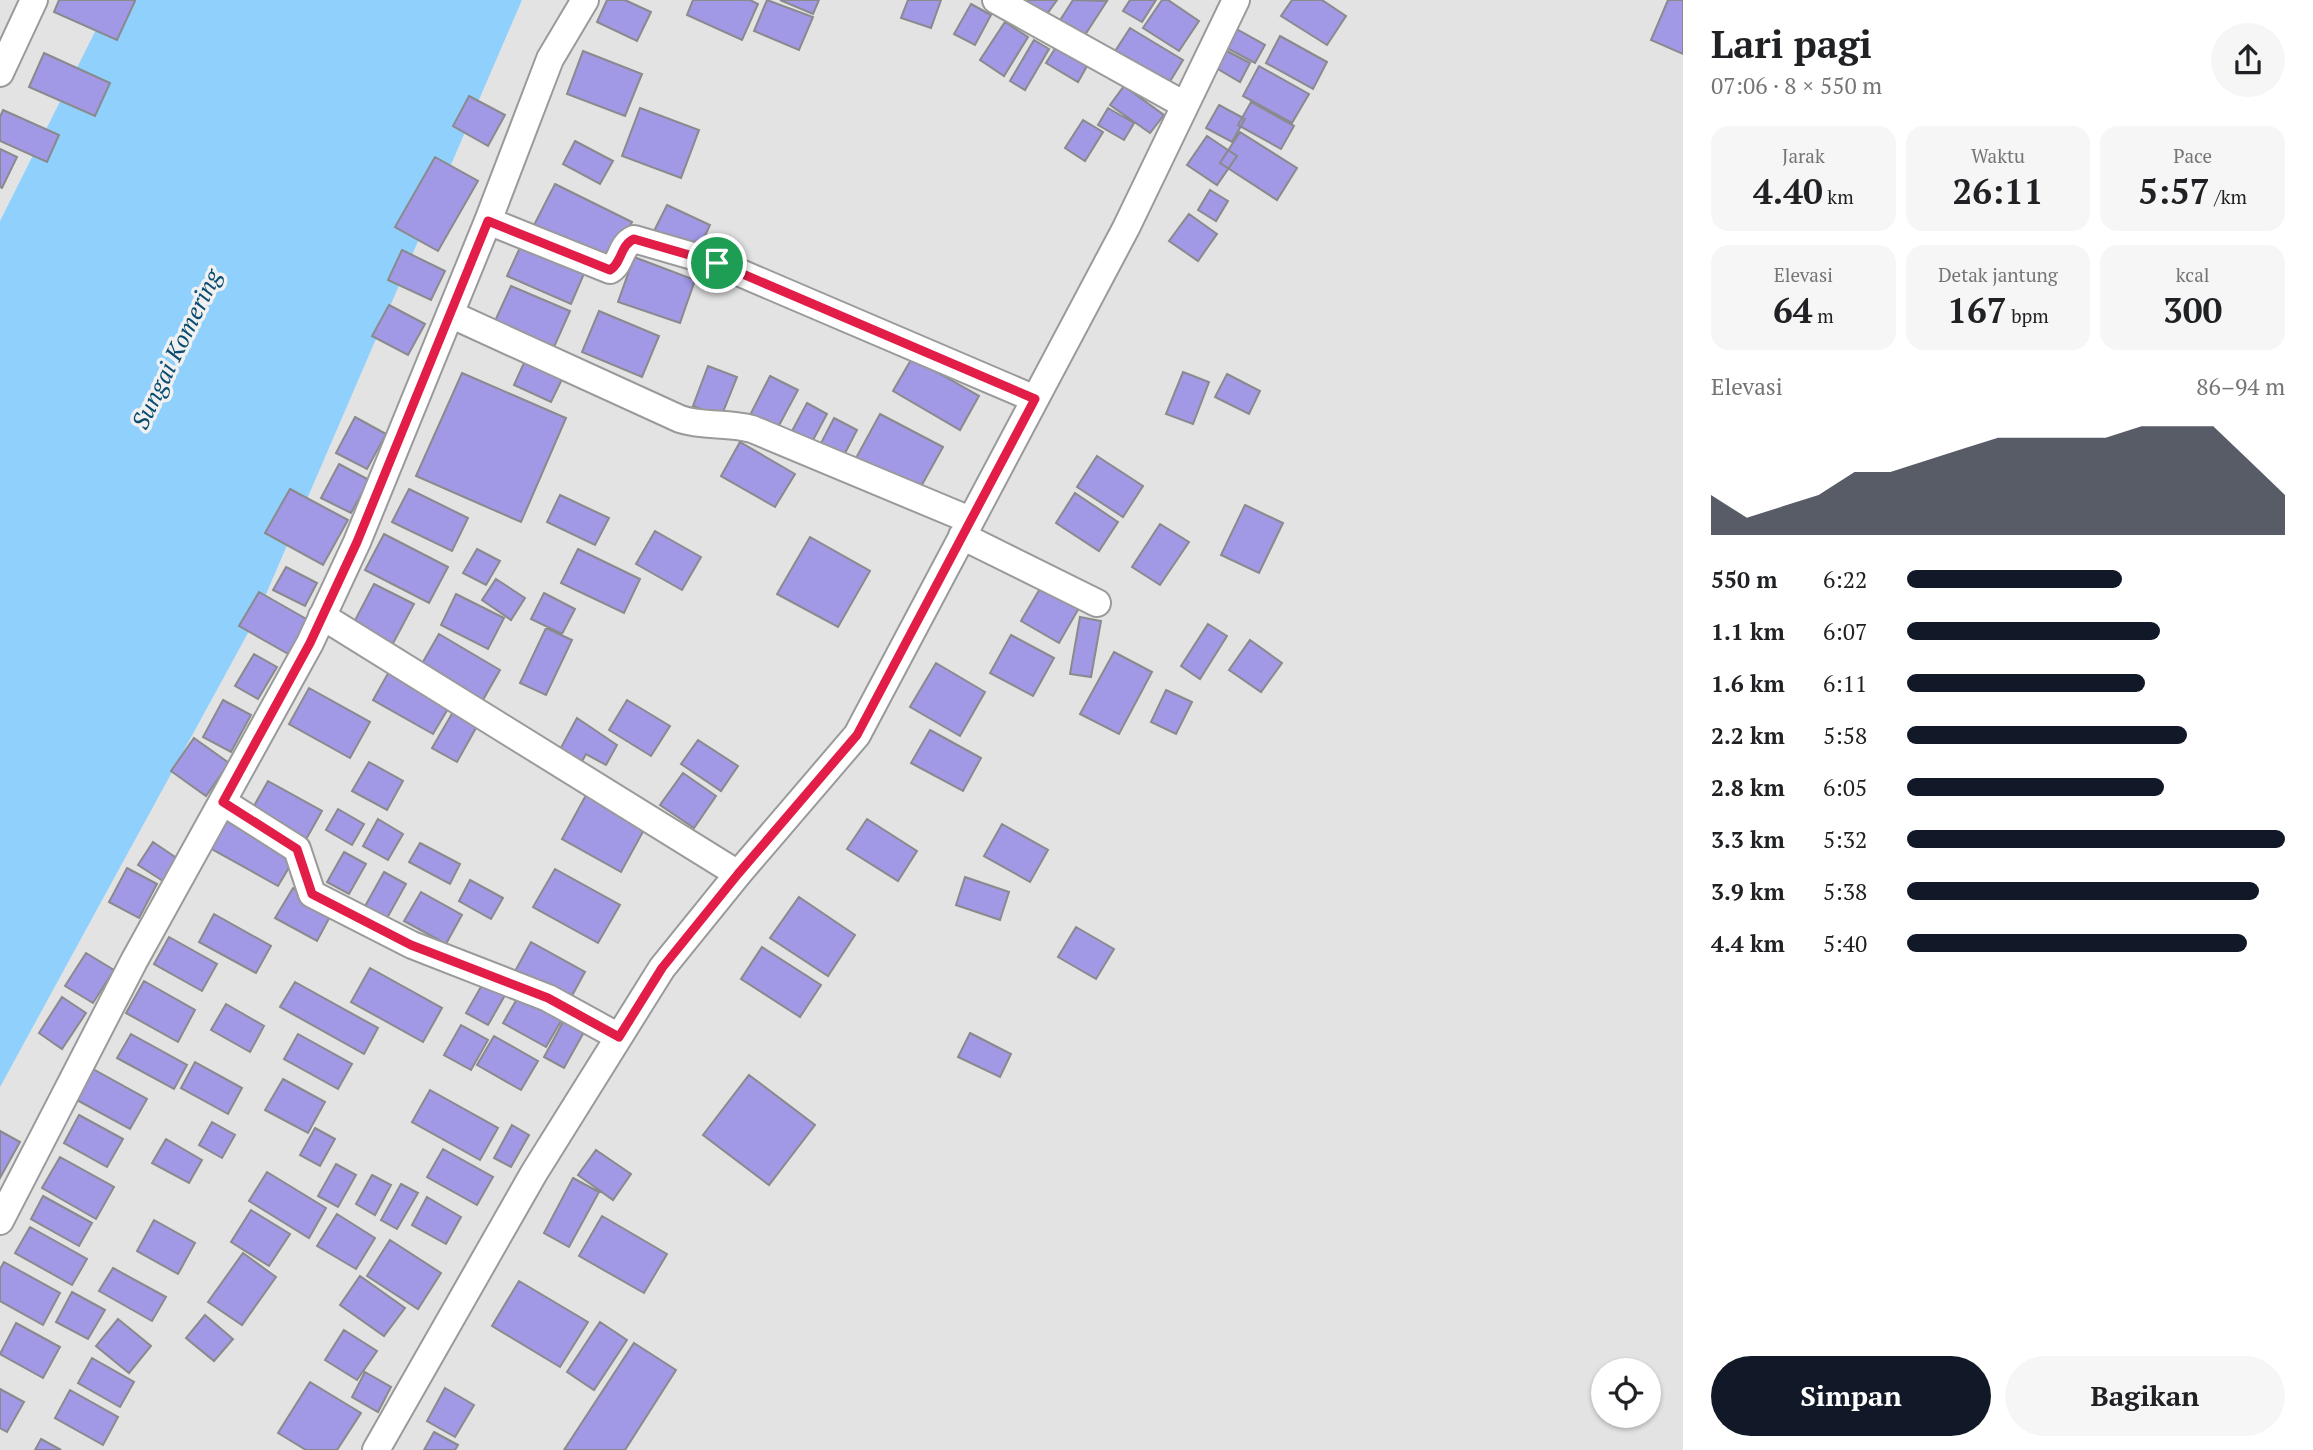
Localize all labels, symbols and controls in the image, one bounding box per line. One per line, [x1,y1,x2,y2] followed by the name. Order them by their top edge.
[1711,19,1872,69] text: Lari pagi
[2211,23,2285,97] button: share
[1711,70,1882,101] text: 07:06 · 8 × 550 m
[1782,143,1825,168] text: Jarak
[1971,143,2025,168] text: Waktu
[2173,143,2212,168] text: Pace
[1753,168,1823,214] text: 4.40
[1952,168,2044,214] text: 26:11
[2138,168,2210,214] text: 5:57
[1823,184,1854,209] text: km
[2210,184,2247,209] text: /km
[687,233,747,293] pin
[698,244,736,282] icon: arrive
[1774,262,1833,287] text: Elevasi
[1938,262,2058,287] text: Detak jantung
[2176,262,2210,287] text: kcal
[123,263,229,434] water label: Sungai Komering
[1773,287,1813,333] text: 64
[1947,287,2007,333] text: 167
[2163,287,2222,333] text: 300
[1813,303,1834,328] text: m
[2007,303,2049,328] text: bpm
[1711,371,1783,402] text: Elevasi
[2196,371,2285,402] text: 86–94 m
[1711,564,1777,595] text: 550 m
[1823,564,1867,595] text: 6:22
[1711,616,1785,647] text: 1.1 km
[1823,616,1867,647] text: 6:07
[1711,668,1785,699] text: 1.6 km
[1823,668,1867,699] text: 6:11
[1711,720,1785,751] text: 2.2 km
[1823,720,1867,751] text: 5:58
[1711,772,1785,803] text: 2.8 km
[1823,772,1867,803] text: 6:05
[1711,824,1785,855] text: 3.3 km
[1823,824,1867,855] text: 5:32
[1711,876,1785,907] text: 3.9 km
[1823,876,1867,907] text: 5:38
[1711,928,1785,959] text: 4.4 km
[1823,928,1867,959] text: 5:40
[1711,1356,1991,1436] button: Simpan
[2005,1356,2285,1436] button: Bagikan
[1591,1358,1661,1428] map controls
[1591,1358,1661,1428] button: locate

